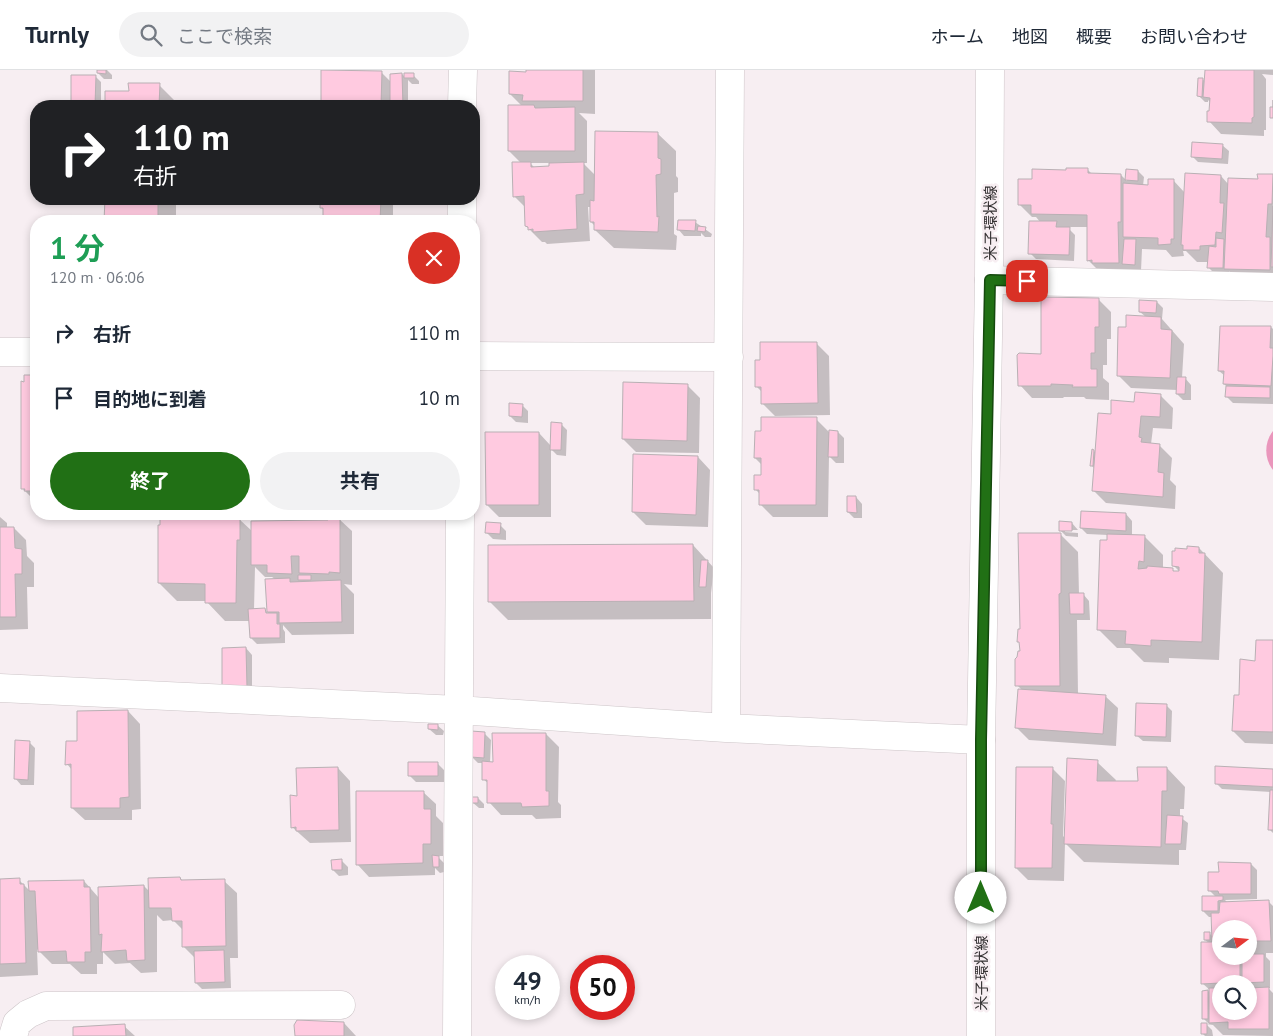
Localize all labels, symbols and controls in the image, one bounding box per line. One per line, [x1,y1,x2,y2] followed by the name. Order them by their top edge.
[119,12,469,57] search box
[25,19,89,50] text: Turnly
[137,21,165,49] icon: search
[177,24,272,48] text: ここで検索
[931,25,984,48] text: ホーム
[1012,25,1048,48] text: 地図
[1076,25,1112,48] text: 概要
[1140,25,1248,48] text: お問い合わせ
[133,114,230,160] text: 110 m
[50,120,115,185] icon: right
[133,162,177,190] text: 右折
[981,185,1000,261] street label: 米子環状線
[50,228,105,267] text: 1 分
[408,232,460,284] button: close
[1006,260,1048,302] pin
[50,267,145,287] text: 120 m · 06:06
[1013,267,1041,295] icon: arrive
[50,319,78,347] icon: right
[408,321,460,345] text: 110 m
[93,322,131,346] text: 右折
[50,384,78,412] icon: arrive
[419,386,460,410] text: 10 m
[93,387,207,411] text: 目的地に到着
[50,452,250,510] button: 終了
[260,452,460,510] button: 共有
[954,871,1006,923] position arrow
[1212,920,1258,965] north arrow
[1212,920,1257,1020] map controls
[972,935,991,1011] street label: 米子環状線
[570,955,635,1020] speed limit sign: 50
[513,965,542,997] text: 49
[1212,975,1257,1020] button: search
[514,992,541,1007] text: km/h

